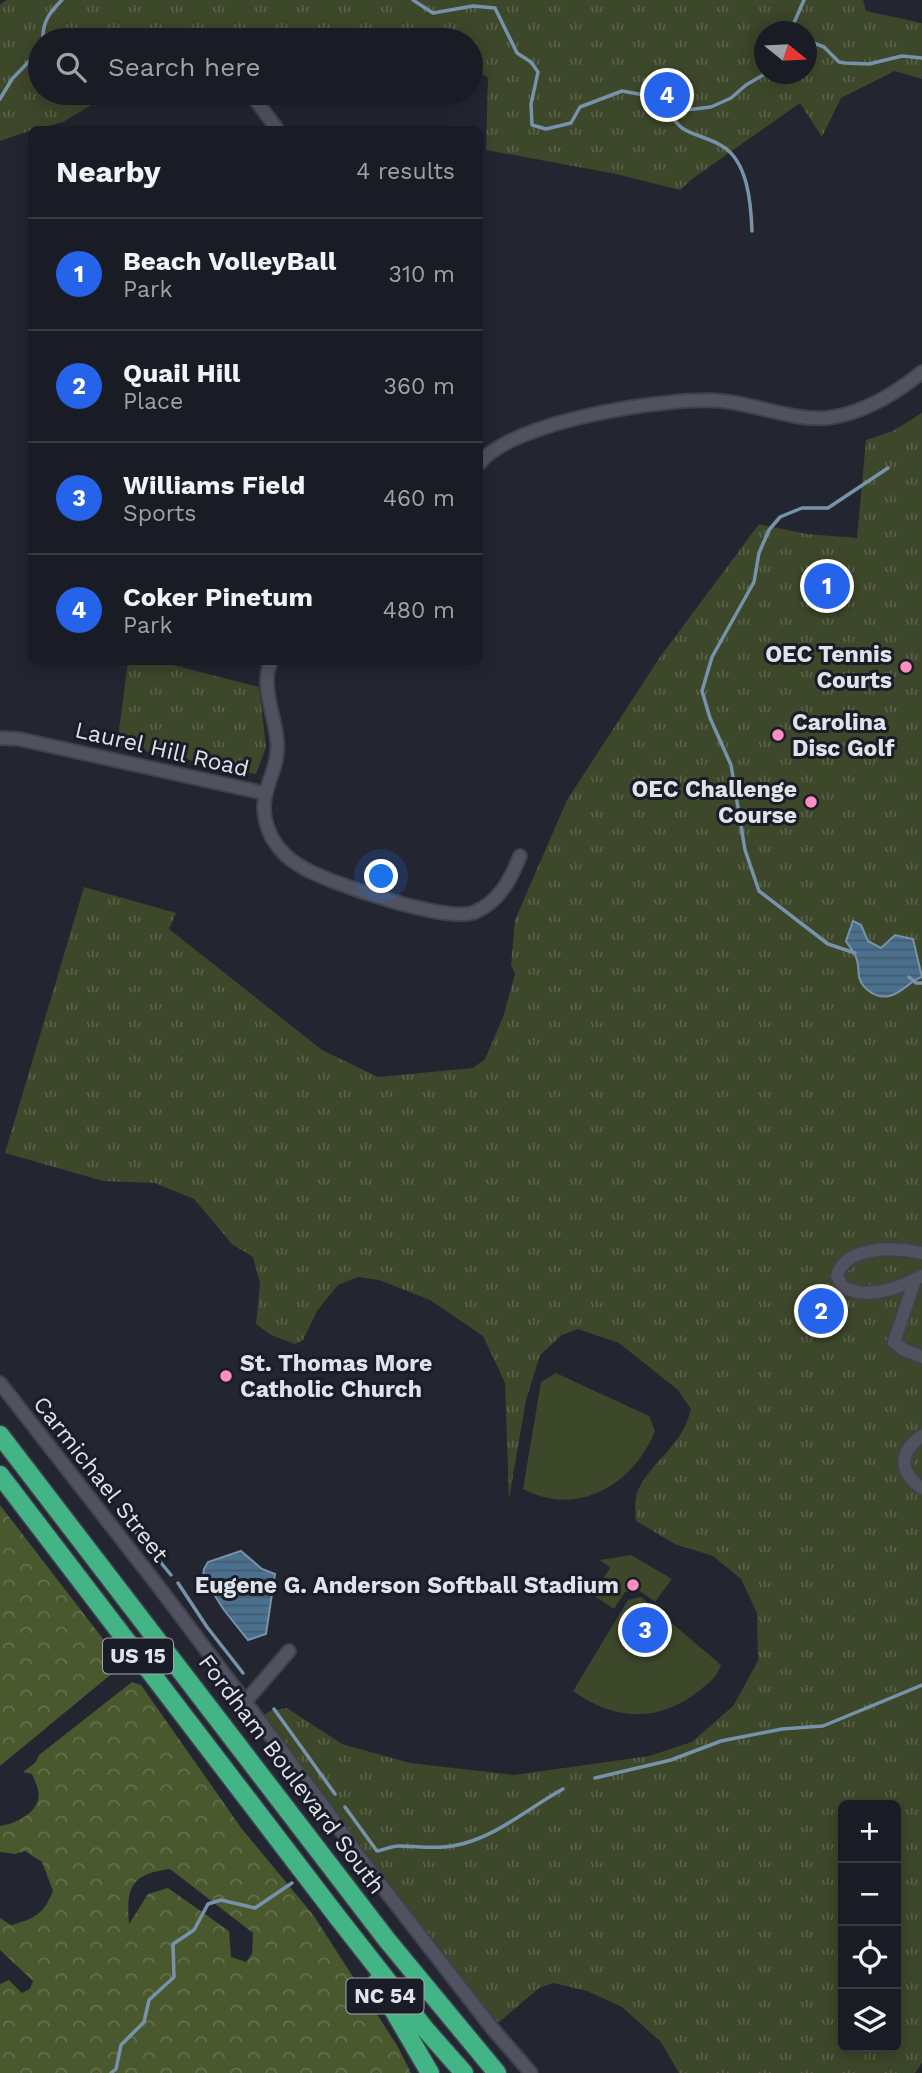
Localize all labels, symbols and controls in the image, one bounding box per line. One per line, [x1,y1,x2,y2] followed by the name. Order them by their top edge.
[754,21,817,84] north arrow
[28,28,483,105] search box
[52,48,90,86] icon: search
[108,52,260,82] text: Search here
[644,69,690,121] pin: 4
[56,154,161,189] text: Nearby
[356,158,455,185] text: 4 results
[123,246,336,276] text: Beach VolleyBall
[74,261,84,288] text: 1
[389,261,455,288] text: 310 m
[123,276,172,303] text: Park
[123,358,240,388] text: Quail Hill
[72,373,86,400] text: 2
[384,373,455,400] text: 360 m
[123,388,183,415] text: Place
[123,470,305,500] text: Williams Field
[72,485,86,512] text: 3
[383,485,455,512] text: 460 m
[123,500,196,527] text: Sports
[804,560,850,612] pin: 1
[123,582,313,612] text: Coker Pinetum
[72,597,86,624] text: 4
[383,597,455,624] text: 480 m
[123,612,172,639] text: Park
[765,641,892,694] place label: OEC Tennis Courts
[898,659,914,675] marker: OEC Tennis Courts
[792,709,895,762] place label: Carolina Disc Golf
[72,716,251,783] street label: Laurel Hill Road
[770,727,786,743] marker: Carolina Disc Golf
[631,776,797,829] place label: OEC Challenge Course
[803,794,819,810] marker: OEC Challenge Course
[364,859,398,893] your location
[798,1285,844,1337] pin: 2
[240,1350,432,1403] place label: St. Thomas More Catholic Church
[218,1368,234,1384] marker: St. Thomas More Catholic Church
[27,1391,174,1568] street label: Carmichael Street
[195,1572,619,1599] place label: Eugene G. Anderson Softball Stadium
[625,1577,641,1593] marker: Eugene G. Anderson Softball Stadium
[622,1604,668,1656] pin: 3
[103,1638,173,1674] road number: US 15
[193,1649,390,1899] street label: Fordham Boulevard South
[838,1800,901,2052] map controls
[838,1800,901,1863] button: +
[838,1863,901,1926] button: −
[838,1926,901,1989] button: locate
[346,1979,424,2014] road number: NC 54
[838,1989,901,2052] button: layers

